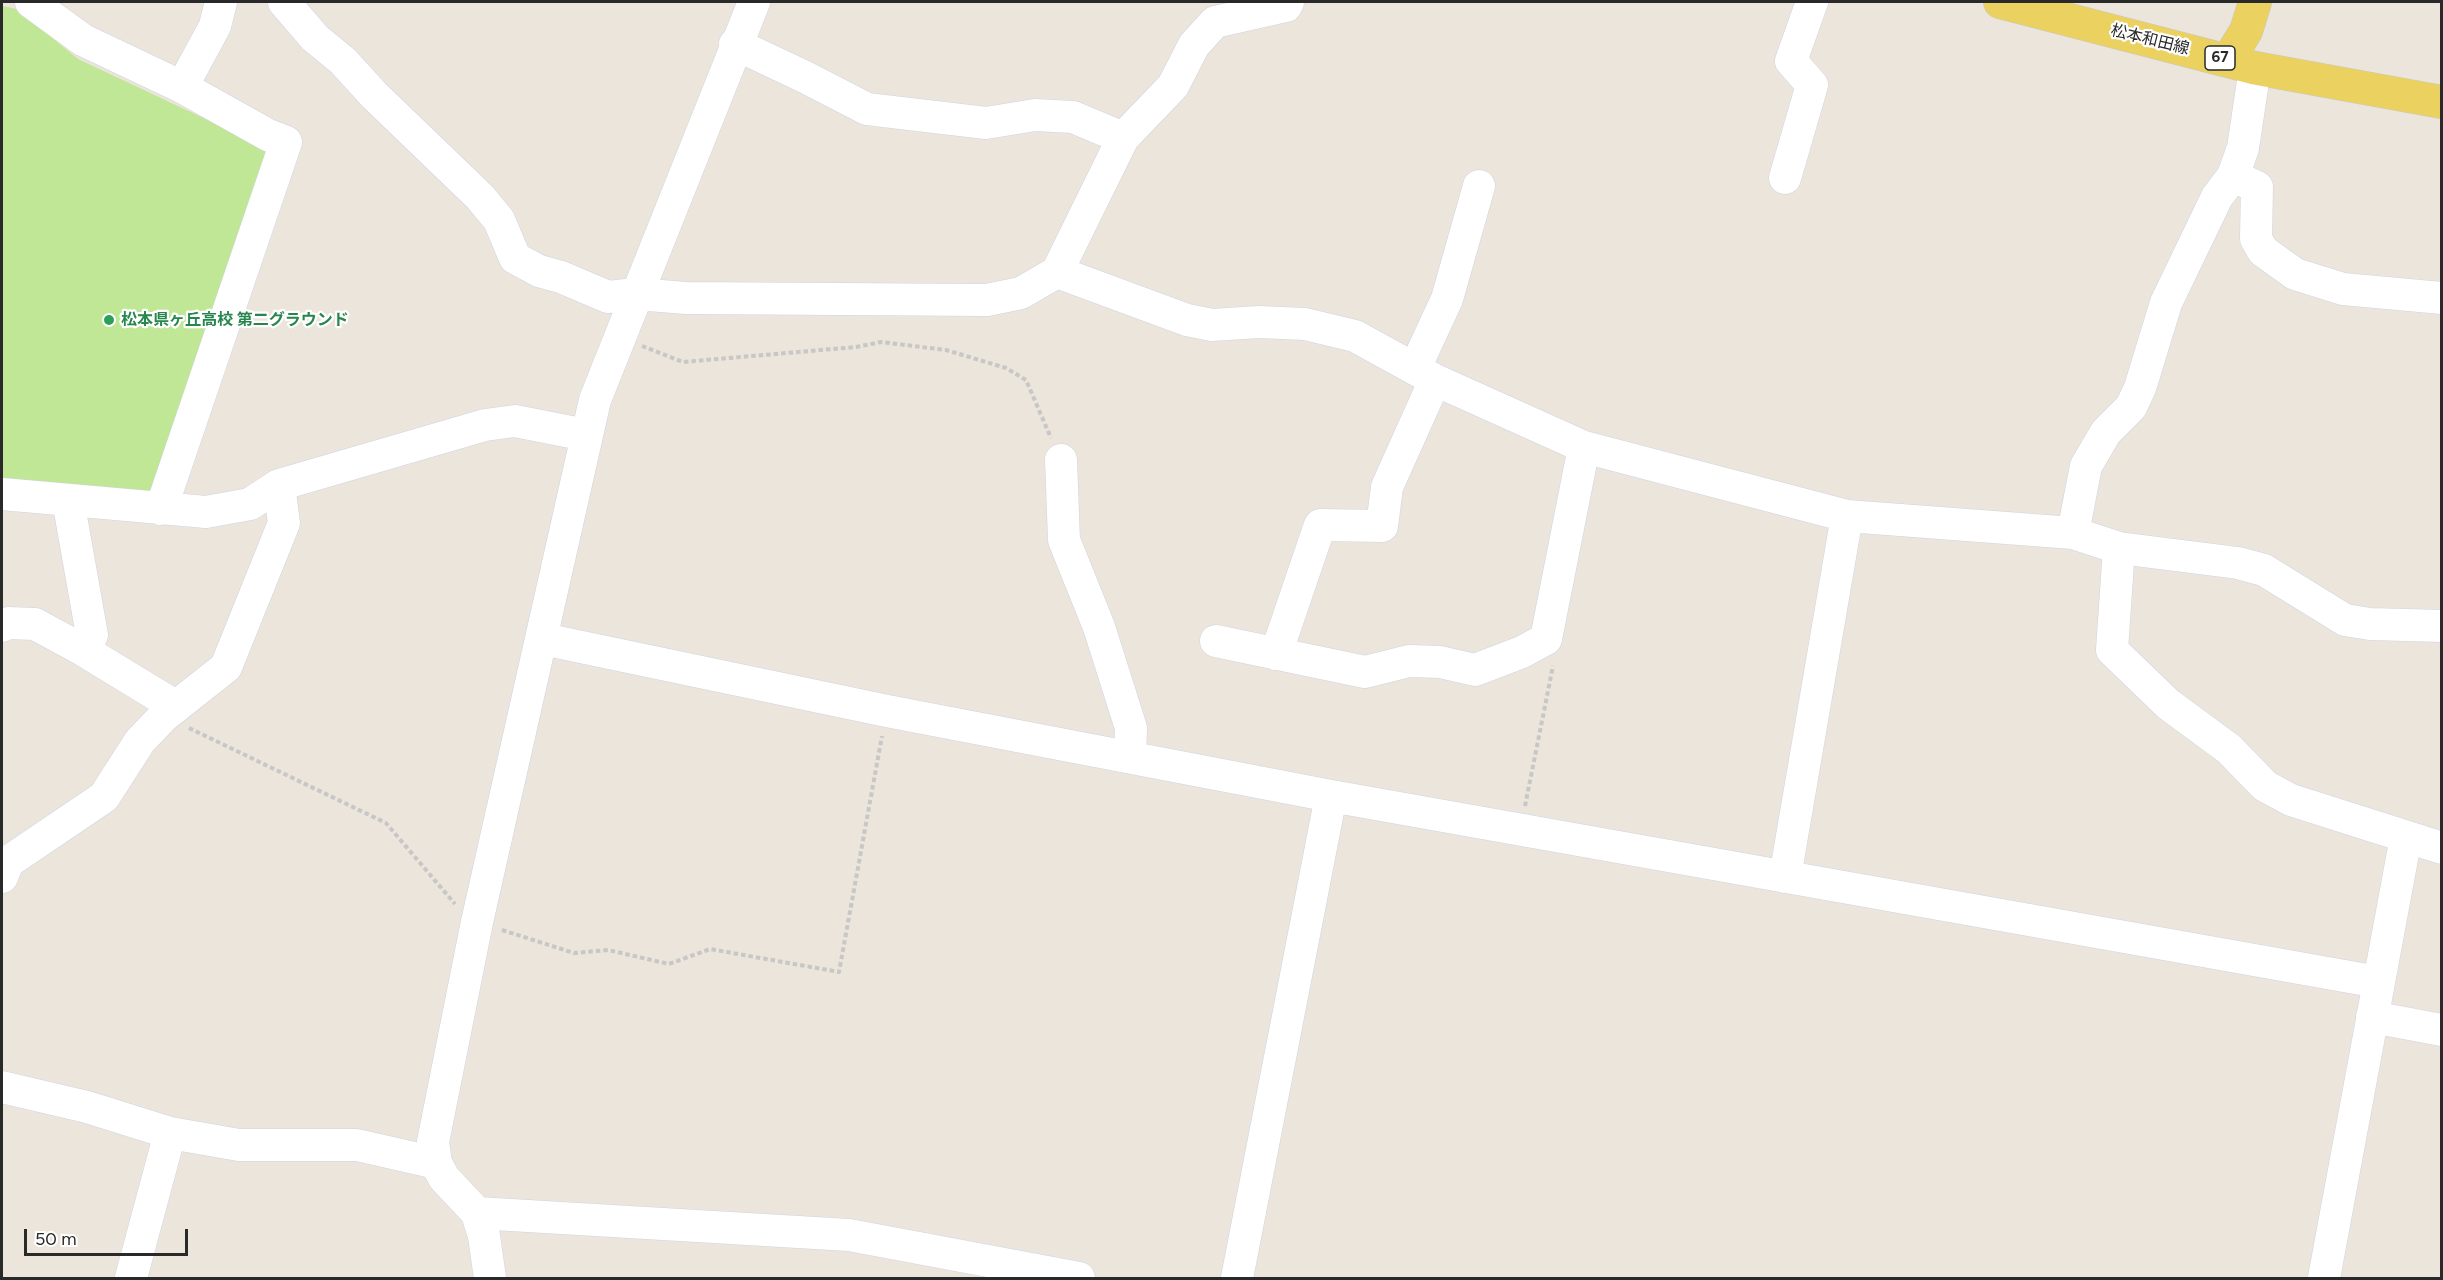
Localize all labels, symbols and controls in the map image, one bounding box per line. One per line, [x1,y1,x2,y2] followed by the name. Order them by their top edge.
[2109,21,2191,59] street label: 松本和田線
[2205,46,2235,70] road number: 67
[121,310,349,330] place label: 松本県ヶ丘高校 第二グラウンド
[102,313,116,327] marker: 松本県ヶ丘高校 第二グラウンド
[27,1217,190,1255] scale bar
[35,1228,77,1250] text: 50 m

